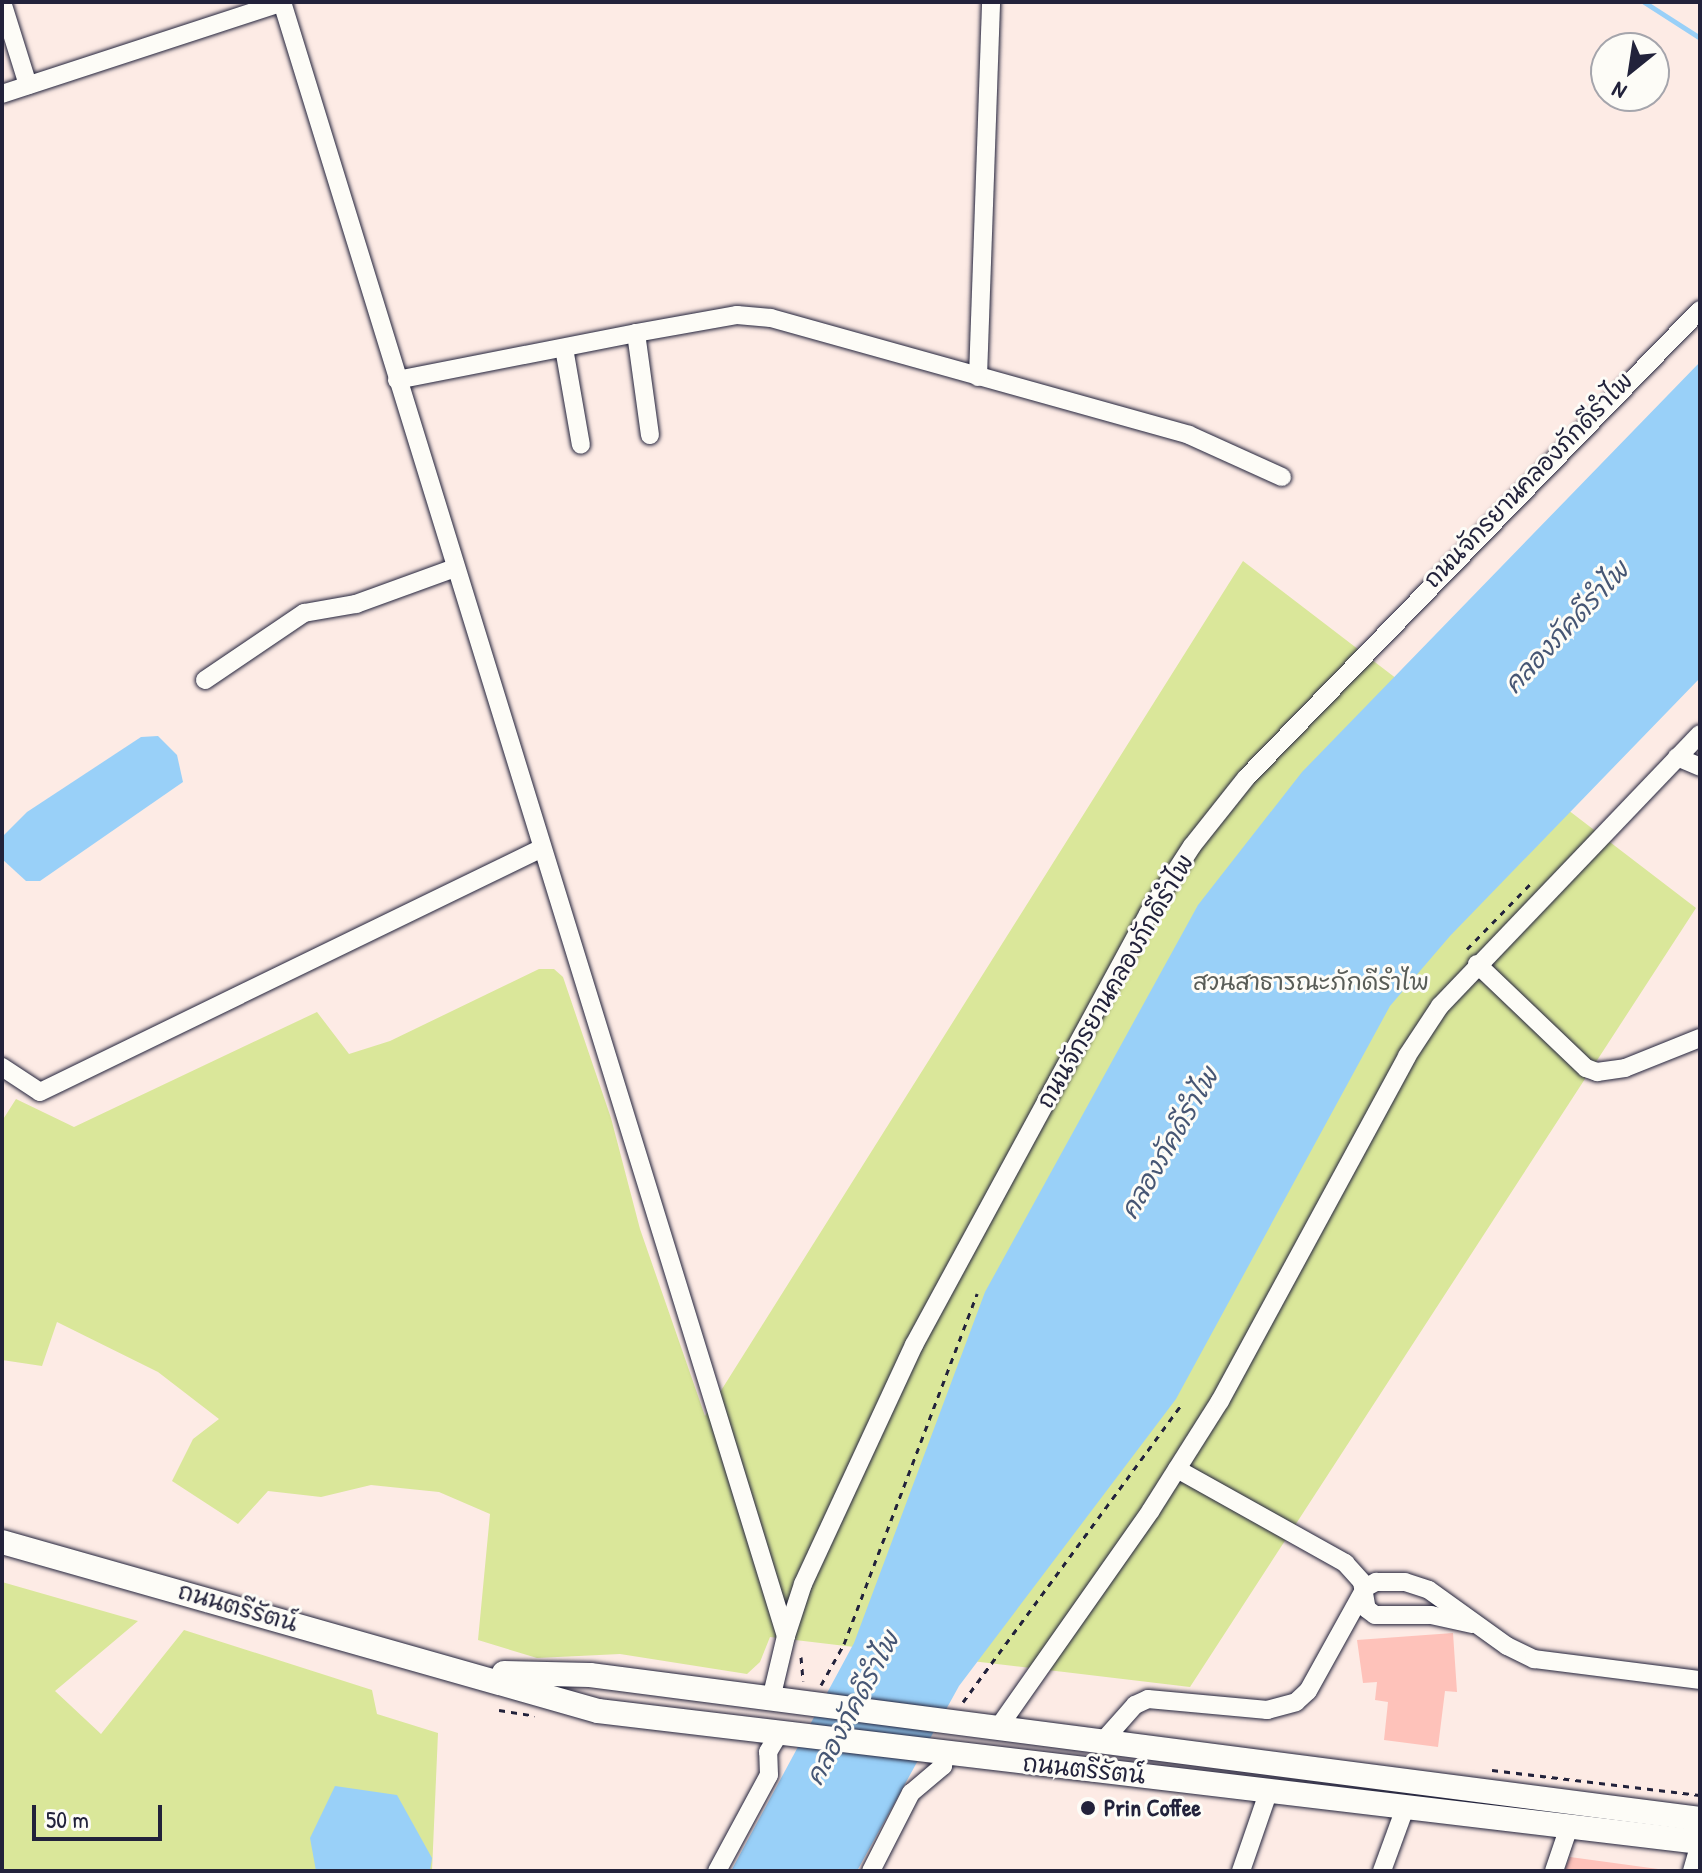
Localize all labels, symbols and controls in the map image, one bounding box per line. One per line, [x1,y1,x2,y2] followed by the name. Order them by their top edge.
[1590,32,1670,112] north arrow
[1606,75,1632,107] text: N
[1418,366,1638,594] street label: ถนนจักรยานคลองภักดีรำไพ
[1497,554,1635,700] water label: คลองภัคดีรำไพ
[1030,849,1200,1113] street label: ถนนจักรยานคลองภักดีรำไพ
[1193,968,1429,996] park label: สวนสาธารณะภักดีรำไพ
[1113,1062,1225,1224] water label: คลองภัคดีรำไพ
[175,1576,301,1638] street label: ถนนตรีรัตน์
[798,1626,906,1790] water label: คลองภัคดีรำไพ
[1021,1748,1147,1790] street label: ถนนตรีรัตน์
[36,1789,166,1839] scale bar
[1104,1794,1201,1822] place label: Prin Coffee
[1079,1799,1097,1817] marker: Prin Coffee
[46,1803,89,1835] text: 50 m

